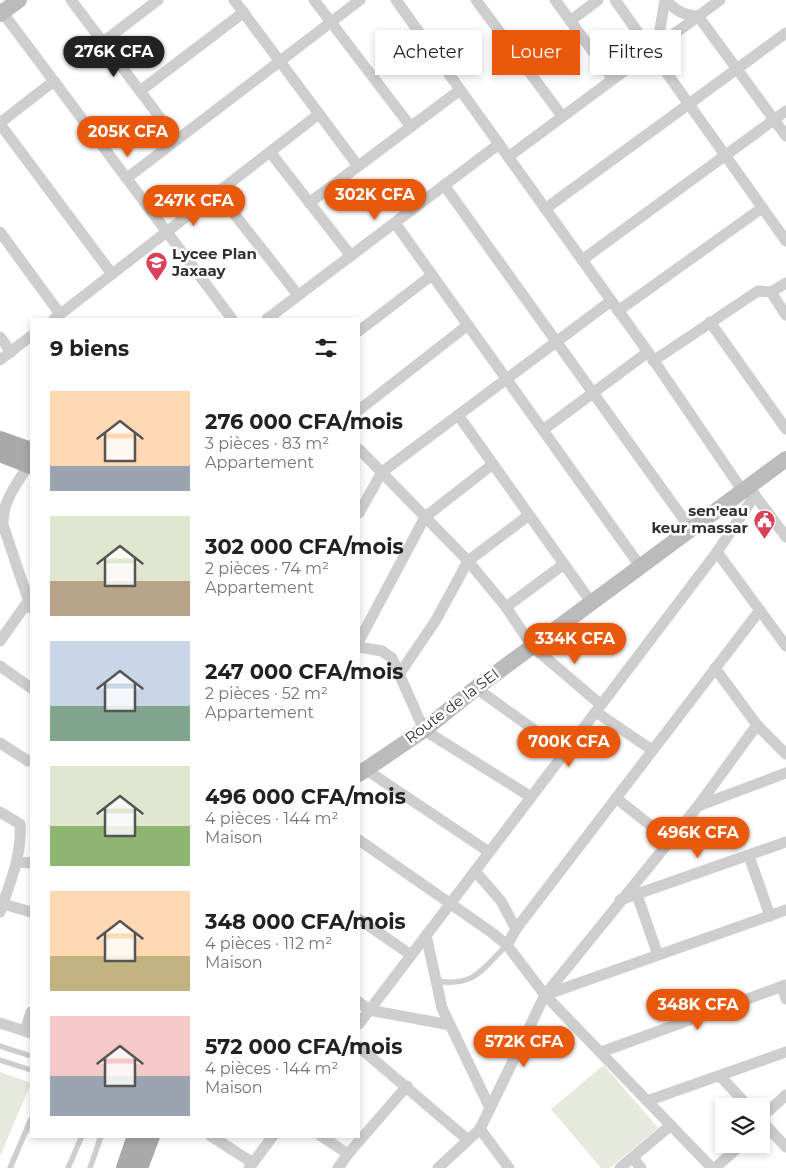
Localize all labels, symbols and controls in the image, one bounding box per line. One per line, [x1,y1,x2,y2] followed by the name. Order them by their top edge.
[375,30,482,75] chip: Acheter
[492,30,580,75] chip: Louer
[590,30,681,75] chip: Filtres
[62,36,166,78] pin: 276K CFA
[74,42,154,61] text: 276K CFA
[76,116,180,158] pin: 205K CFA
[88,122,168,141] text: 205K CFA
[323,178,427,221] pin: 302K CFA
[142,184,246,227] pin: 247K CFA
[335,185,415,204] text: 302K CFA
[154,191,234,210] text: 247K CFA
[171,244,257,280] place label: Lycee Plan Jaxaay
[144,251,168,282] school or university icon: Lycee Plan Jaxaay
[312,334,340,362] icon: filters
[50,336,129,361] text: 9 biens
[205,409,403,434] text: 276 000 CFA/mois
[90,411,150,471] icon: home
[205,434,329,453] text: 3 pièces · 83 m²
[205,453,314,472] text: Appartement
[651,501,749,537] place label: sen'eau keur massar
[752,508,776,539] public building icon: sen'eau keur massar
[205,534,404,559] text: 302 000 CFA/mois
[90,536,150,596] icon: home
[205,559,329,578] text: 2 pièces · 74 m²
[205,578,314,597] text: Appartement
[523,622,627,665] pin: 334K CFA
[535,629,615,648] text: 334K CFA
[205,659,403,684] text: 247 000 CFA/mois
[90,661,150,721] icon: home
[401,664,503,747] street label: Route de la SEI
[205,684,328,703] text: 2 pièces · 52 m²
[205,703,314,722] text: Appartement
[517,726,621,768] pin: 700K CFA
[528,732,610,751] text: 700K CFA
[205,784,406,809] text: 496 000 CFA/mois
[90,786,150,846] icon: home
[205,809,338,828] text: 4 pièces · 144 m²
[646,816,750,859] pin: 496K CFA
[657,823,739,842] text: 496K CFA
[205,828,263,847] text: Maison
[205,909,406,934] text: 348 000 CFA/mois
[90,911,150,971] icon: home
[205,934,332,953] text: 4 pièces · 112 m²
[205,953,263,972] text: Maison
[646,988,750,1031] pin: 348K CFA
[657,995,739,1014] text: 348K CFA
[472,1026,576,1068] pin: 572K CFA
[485,1032,563,1051] text: 572K CFA
[205,1034,402,1059] text: 572 000 CFA/mois
[90,1036,150,1096] icon: home
[205,1059,338,1078] text: 4 pièces · 144 m²
[205,1078,263,1097] text: Maison
[715,1098,770,1153] map controls
[715,1098,770,1153] button: layers

